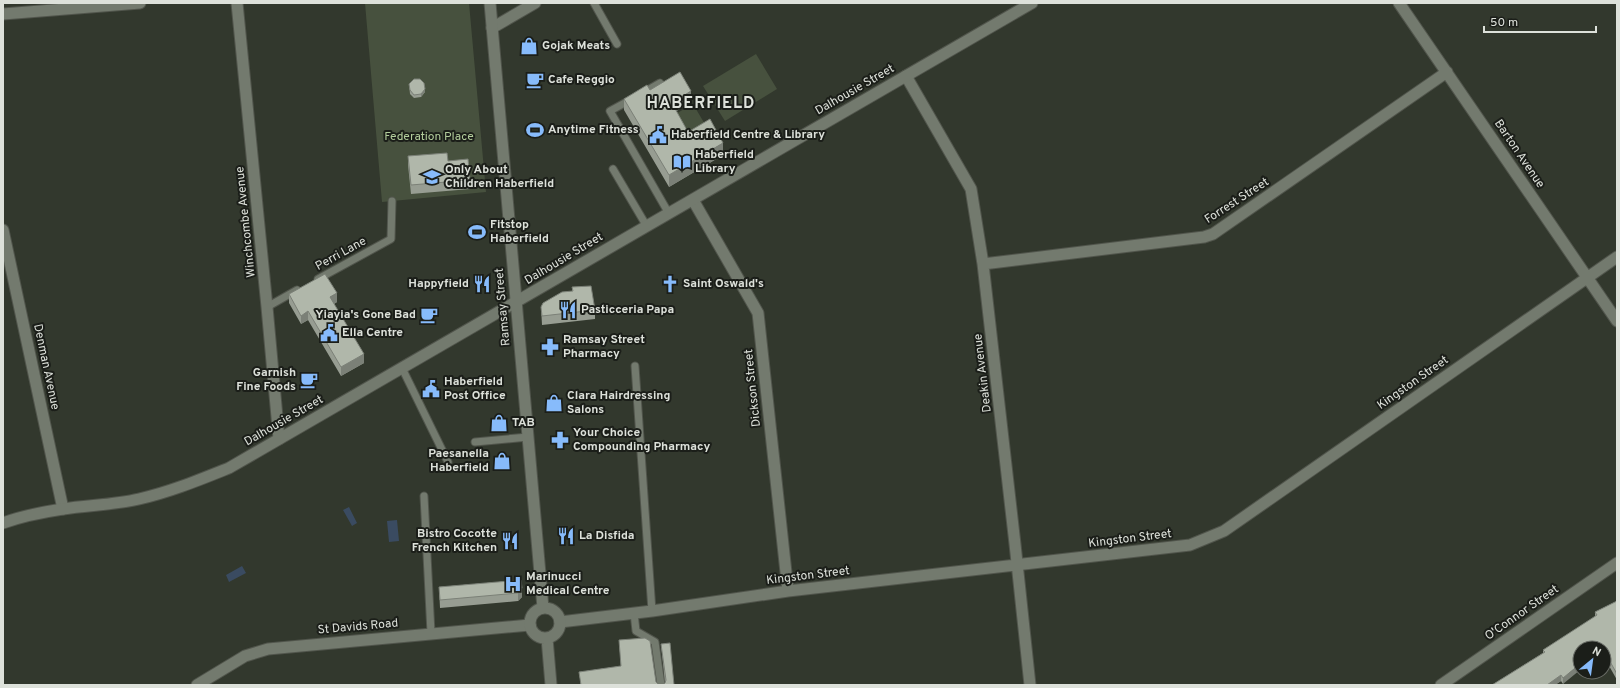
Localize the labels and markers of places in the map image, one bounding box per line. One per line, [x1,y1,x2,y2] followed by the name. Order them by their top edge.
[519,36,539,56] shop icon: Gojak Meats
[542,38,610,54] place label: Gojak Meats
[525,70,545,90] cafe icon: Cafe Reggio
[548,72,615,88] place label: Cafe Reggio
[525,120,545,140] sports icon: Anytime Fitness
[548,122,639,138] place label: Anytime Fitness
[648,125,668,145] public building icon: Haberfield Centre & Library
[671,127,825,143] place label: Haberfield Centre & Library
[695,147,754,177] place label: Haberfield Library
[672,152,692,172] library icon: Haberfield Library
[445,162,554,192] place label: Only About Children Haberfield
[422,167,442,187] school or university icon: Only About Children Haberfield
[490,217,549,247] place label: Fitstop Haberfield
[467,222,487,242] sports icon: Fitstop Haberfield
[472,274,492,294] restaurant icon: Happyfield
[660,274,680,294] church icon: Saint Oswald's
[408,276,469,292] place label: Happyfield
[683,276,764,292] place label: Saint Oswald's
[558,300,578,320] restaurant icon: Pasticceria Papa
[581,302,674,318] place label: Pasticceria Papa
[419,305,439,325] cafe icon: Yiayia's Gone Bad
[315,307,416,323] place label: Yiayia's Gone Bad
[319,323,339,343] public building icon: Ella Centre
[342,325,403,341] place label: Ella Centre
[563,332,645,362] place label: Ramsay Street Pharmacy
[540,337,560,357] pharmacy icon: Ramsay Street Pharmacy
[236,365,296,395] place label: Garnish Fine Foods
[299,370,319,390] cafe icon: Garnish Fine Foods
[444,374,506,404] place label: Haberfield Post Office
[421,379,441,399] public building icon: Haberfield Post Office
[567,388,670,418] place label: Clara Hairdressing Salons
[544,393,564,413] shop icon: Clara Hairdressing Salons
[489,413,509,433] shop icon: TAB
[512,415,535,431] place label: TAB
[573,425,710,455] place label: Your Choice Compounding Pharmacy
[550,430,570,450] pharmacy icon: Your Choice Compounding Pharmacy
[428,446,489,476] place label: Paesanella Haberfield
[492,451,512,471] shop icon: Paesanella Haberfield
[412,526,497,556] place label: Bistro Cocotte French Kitchen
[556,526,576,546] restaurant icon: La Disfida
[579,528,635,544] place label: La Disfida
[500,531,520,551] restaurant icon: Bistro Cocotte French Kitchen
[526,569,610,599] place label: Marinucci Medical Centre
[503,574,523,594] hospital icon: Marinucci Medical Centre

